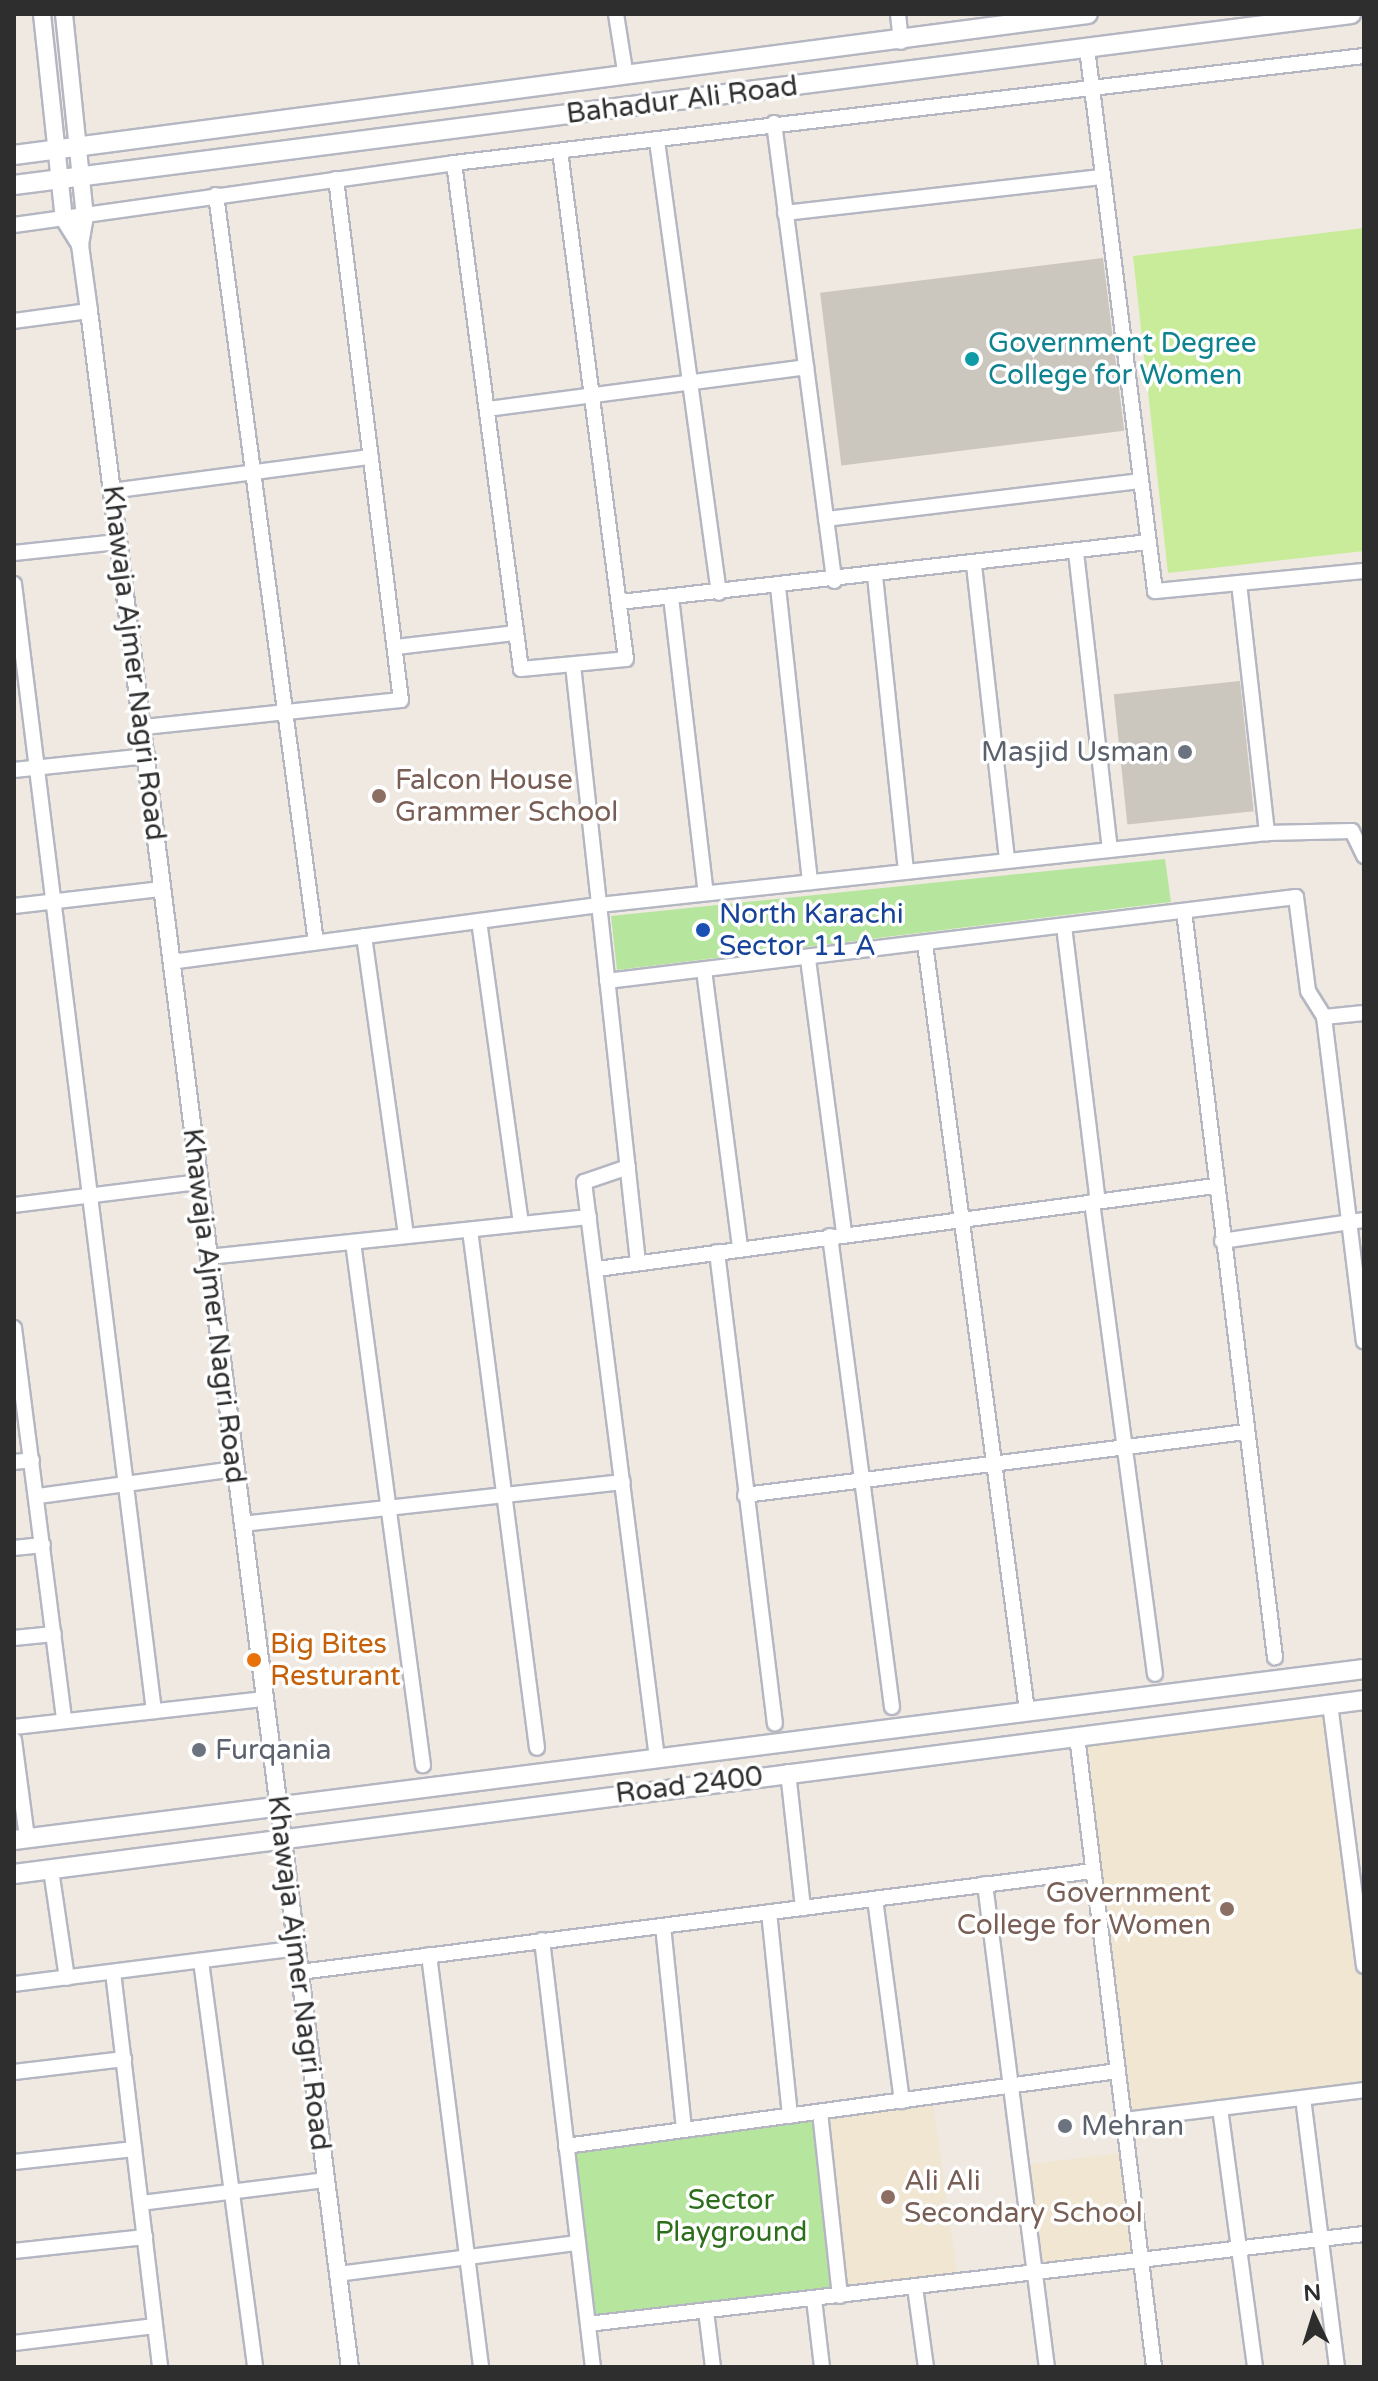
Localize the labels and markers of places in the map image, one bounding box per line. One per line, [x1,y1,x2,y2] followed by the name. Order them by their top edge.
[988,326,1257,392] place label: Government Degree College for Women
[963,350,981,368] marker: Government Degree College for Women
[981,735,1169,769] place label: Masjid Usman
[1176,743,1194,761] marker: Masjid Usman
[395,763,618,829] place label: Falcon House Grammer School
[370,787,388,805] marker: Falcon House Grammer School
[719,897,904,963] place label: North Karachi Sector 11 A
[694,921,712,939] marker: North Karachi Sector 11 A
[270,1627,401,1693] place label: Big Bites Resturant
[245,1651,263,1669] marker: Big Bites Resturant
[215,1733,332,1767] place label: Furqania
[190,1741,208,1759] marker: Furqania
[957,1876,1211,1942] place label: Government College for Women
[1218,1900,1236,1918] marker: Government College for Women
[1081,2109,1184,2143] place label: Mehran
[1056,2117,1074,2135] marker: Mehran
[904,2164,1143,2230] place label: Ali Ali Secondary School
[879,2188,897,2206] marker: Ali Ali Secondary School

